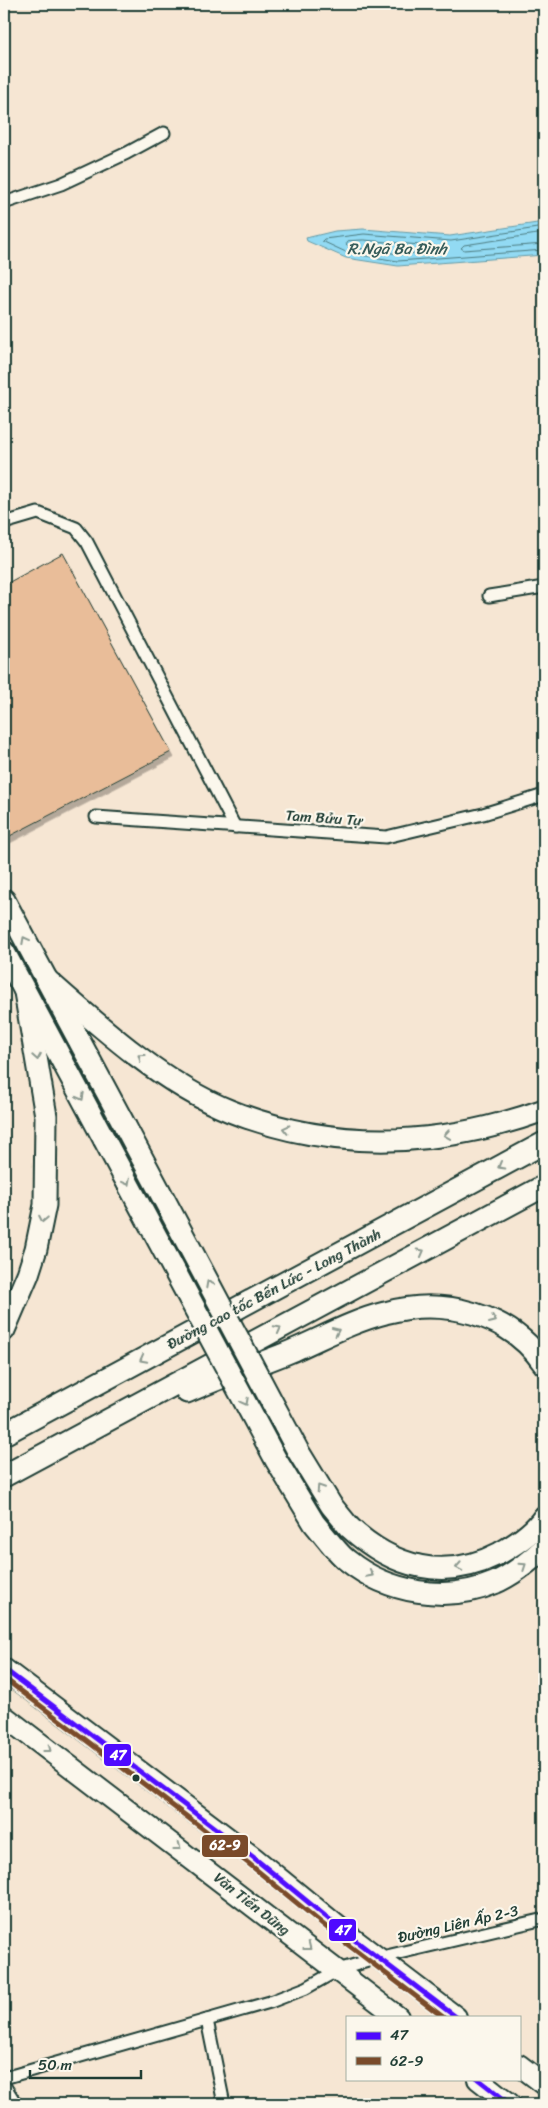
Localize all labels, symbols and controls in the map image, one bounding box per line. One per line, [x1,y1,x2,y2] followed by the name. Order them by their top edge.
[347,234,448,263] water label: R.Ngã Ba Đình
[285,802,365,834] street label: Tam Bửu Tự
[21,936,31,945] one-way arrow
[31,1054,42,1062] one-way arrow
[138,1055,147,1063] one-way arrow
[75,1091,85,1100] one-way arrow
[281,1124,290,1135] one-way arrow
[442,1130,451,1140] one-way arrow
[498,1160,507,1170] one-way arrow
[121,1177,131,1186] one-way arrow
[38,1214,48,1223] one-way arrow
[162,1221,386,1357] street label: Đường cao tốc Bến Lức - Long Thành
[416,1249,425,1259] one-way arrow
[205,1280,215,1289] one-way arrow
[488,1314,497,1325] one-way arrow
[273,1325,282,1335] one-way arrow
[331,1326,340,1337] one-way arrow
[139,1353,148,1363] one-way arrow
[239,1397,249,1406] one-way arrow
[317,1484,326,1494] one-way arrow
[455,1561,464,1572] one-way arrow
[517,1563,526,1572] one-way arrow
[365,1568,374,1578] one-way arrow
[42,1743,52,1752] one-way arrow
[103,1743,132,1767] line badge: 47
[109,1743,127,1768] text: 47
[131,1773,141,1783] unlabelled marker
[208,1833,241,1858] text: 62-9
[201,1834,249,1858] line badge: 62-9
[172,1841,182,1850] one-way arrow
[208,1865,296,1943] street label: Văn Tiến Dũng
[395,1897,521,1951] street label: Đường Liên Ấp 2-3
[328,1918,357,1942] line badge: 47
[334,1918,352,1943] text: 47
[302,1942,311,1950] one-way arrow
[346,2016,520,2080] legend
[390,2022,409,2048] text: 47
[30,2048,141,2080] scale bar
[390,2048,423,2074] text: 62-9
[38,2052,73,2078] text: 50 m

